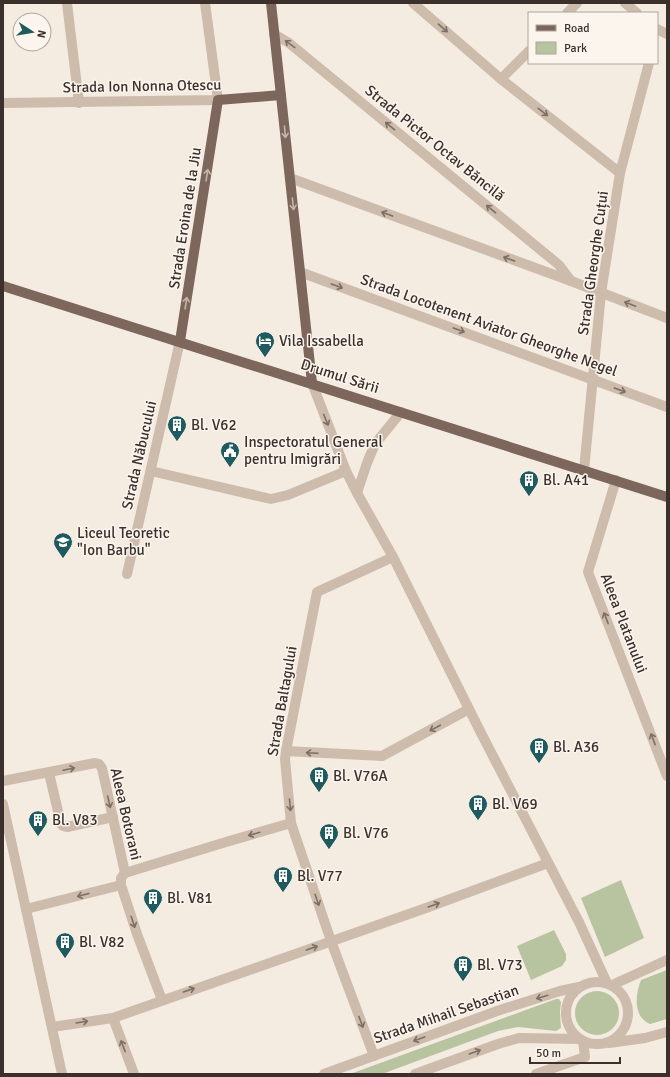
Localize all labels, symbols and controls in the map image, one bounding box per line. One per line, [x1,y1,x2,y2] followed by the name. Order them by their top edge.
[12,12,52,52] north arrow
[528,12,658,64] legend
[564,21,590,36] text: Road
[437,24,448,33] one-way arrow
[34,29,48,39] text: N
[284,40,295,48] one-way arrow
[564,41,587,56] text: Park
[63,76,221,96] street label: Strada Ion Nonna Otescu
[361,81,509,205] street label: Strada Pictor Octav Băncilă
[537,107,548,116] one-way arrow
[385,122,396,131] one-way arrow
[282,125,289,138] one-way arrow
[165,146,205,290] street label: Strada Eroina de la Jiu
[203,169,211,182] one-way arrow
[574,190,613,336] street label: Strada Gheorghe Cuțui
[289,197,296,210] one-way arrow
[485,204,496,213] one-way arrow
[381,209,393,217] one-way arrow
[503,254,515,262] one-way arrow
[358,270,620,380] street label: Strada Locotenent Aviator Gheorghe Negel
[330,282,342,290] one-way arrow
[182,297,190,310] one-way arrow
[625,300,637,308] one-way arrow
[452,327,464,335] one-way arrow
[254,330,276,358] hotel icon: Vila Issabella
[279,332,364,350] place label: Vila Issabella
[299,355,381,397] street label: Drumul Sării
[614,386,626,394] one-way arrow
[118,399,160,511] street label: Strada Năbucului
[323,413,330,425] one-way arrow
[166,414,188,442] building icon: Bl. V62
[191,416,237,434] place label: Bl. V62
[244,433,383,468] place label: Inspectoratul General pentru Imigrări
[219,440,241,468] public building icon: Inspectoratul General pentru Imigrări
[518,469,540,497] building icon: Bl. A41
[543,471,589,489] place label: Bl. A41
[77,524,170,559] place label: Liceul Teoretic "Ion Barbu"
[52,531,74,559] school or university icon: Liceul Teoretic "Ion Barbu"
[597,571,651,675] street label: Aleea Platanului
[602,612,610,624] one-way arrow
[263,644,301,758] street label: Strada Baltagului
[429,724,441,732] one-way arrow
[649,734,657,746] one-way arrow
[528,736,550,764] building icon: Bl. A36
[553,738,599,756] place label: Bl. A36
[306,749,319,757] one-way arrow
[62,764,75,772] one-way arrow
[308,765,330,793] building icon: Bl. V76A
[107,766,145,862] street label: Aleea Botorani
[333,767,388,785] place label: Bl. V76A
[467,793,489,821] building icon: Bl. V69
[106,795,114,808] one-way arrow
[492,795,538,813] place label: Bl. V69
[286,798,293,811] one-way arrow
[27,809,49,837] building icon: Bl. V83
[52,811,98,829] place label: Bl. V83
[318,822,340,850] building icon: Bl. V76
[343,824,389,842] place label: Bl. V76
[248,831,261,838] one-way arrow
[272,865,294,893] building icon: Bl. V77
[297,867,343,885] place label: Bl. V77
[142,887,164,915] building icon: Bl. V81
[167,889,213,907] place label: Bl. V81
[77,892,90,899] one-way arrow
[314,893,321,906] one-way arrow
[428,900,440,908] one-way arrow
[130,915,137,928] one-way arrow
[54,931,76,959] building icon: Bl. V82
[79,933,125,951] place label: Bl. V82
[305,943,317,951] one-way arrow
[452,954,474,982] building icon: Bl. V73
[477,956,523,974] place label: Bl. V73
[371,981,521,1047] street label: Strada Mihail Sebastian
[182,986,194,994] one-way arrow
[535,994,548,1001] one-way arrow
[358,1016,366,1028] one-way arrow
[75,1018,88,1026] one-way arrow
[413,1036,425,1044] one-way arrow
[530,1039,620,1065] scale bar
[119,1040,127,1052] one-way arrow
[536,1046,561,1061] text: 50 m
[469,1048,481,1056] one-way arrow

